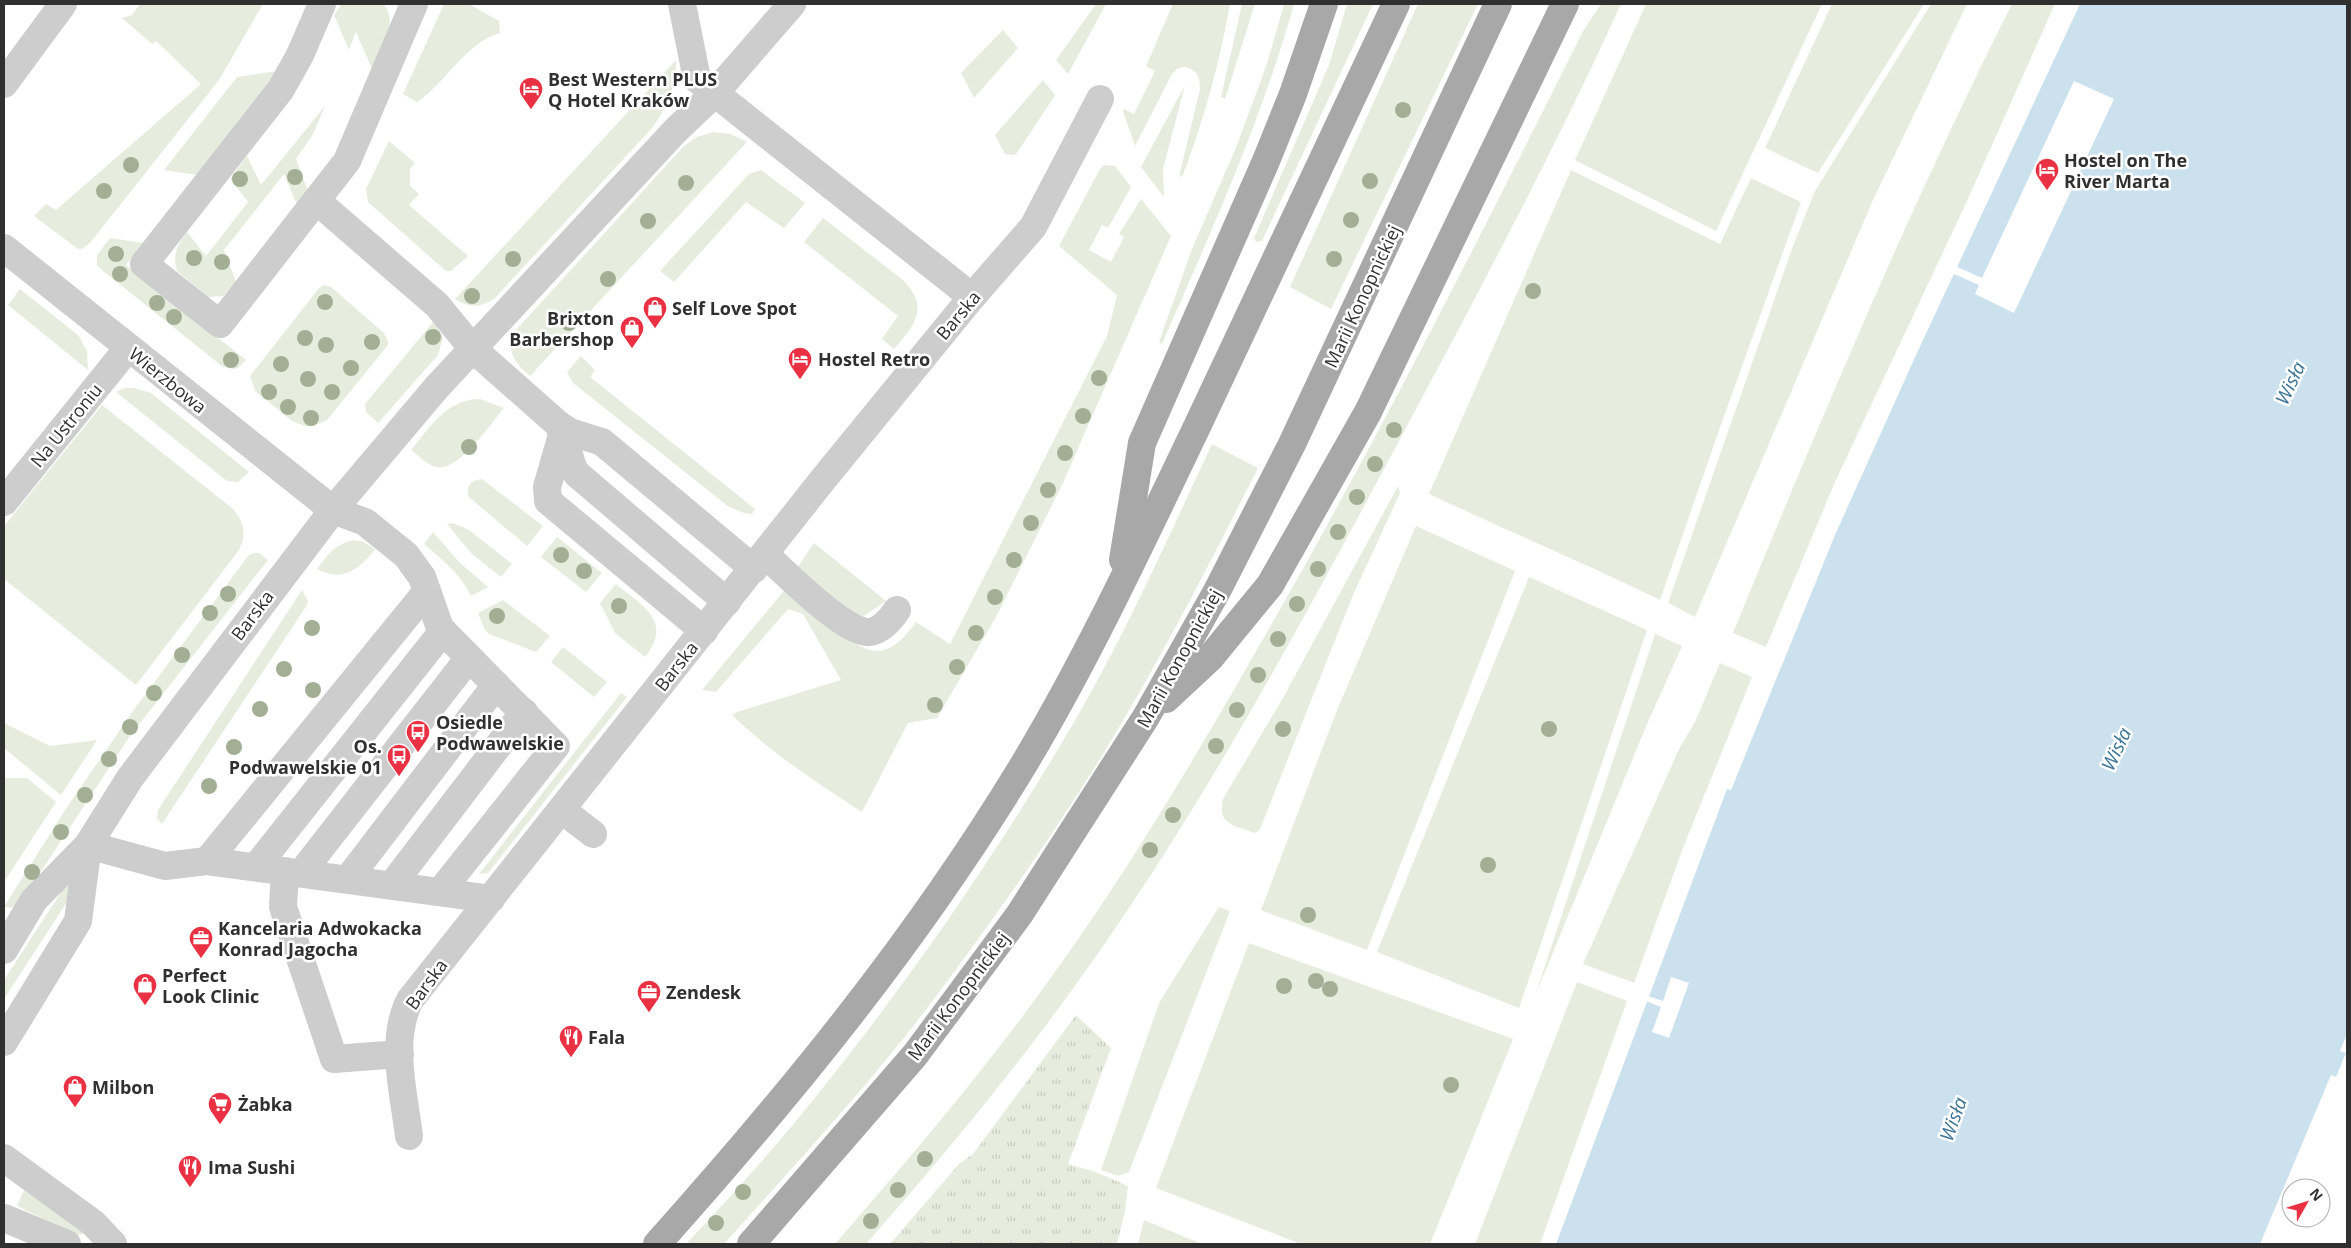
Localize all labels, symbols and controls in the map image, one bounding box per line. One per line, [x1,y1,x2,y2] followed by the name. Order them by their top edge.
[548,67,717,112] place label: Best Western PLUS Q Hotel Kraków
[518,76,544,110] hotel icon: Best Western PLUS Q Hotel Kraków
[2064,148,2187,193] place label: Hostel on The River Marta
[2034,157,2060,191] hotel icon: Hostel on The River Marta
[1318,221,1406,371] street label: Marii Konopnickiej
[930,285,986,345] street label: Barska
[642,295,668,329] shop icon: Self Love Spot
[672,296,797,320] place label: Self Love Spot
[509,306,614,351] place label: Brixton Barbershop
[619,315,645,349] shop icon: Brixton Barbershop
[124,341,212,419] street label: Wierzbowa
[787,346,813,380] hotel icon: Hostel Retro
[818,347,930,371] place label: Hostel Retro
[2269,357,2311,409] water label: Wisła
[25,378,107,472] street label: Na Ustroniu
[1131,584,1227,732] street label: Marii Konopnickiej
[225,585,279,645] street label: Barska
[649,636,703,696] street label: Barska
[436,710,564,755] place label: Osiedle Podwawelskie
[405,719,431,753] bus stop icon: Osiedle Podwawelskie
[2095,723,2137,775] water label: Wisła
[229,734,382,779] place label: Os. Podwawelskie 01
[386,743,412,777] bus stop icon: Os. Podwawelskie 01
[218,916,422,961] place label: Kancelaria Adwokacka Konrad Jagocha
[188,925,214,959] office icon: Kancelaria Adwokacka Konrad Jagocha
[902,927,1014,1065] street label: Marii Konopnickiej
[400,954,452,1014] street label: Barska
[162,963,259,1008] place label: Perfect Look Clinic
[132,972,158,1006] shop icon: Perfect Look Clinic
[636,979,662,1013] office icon: Zendesk
[666,980,742,1004] place label: Zendesk
[558,1024,584,1058] restaurant icon: Fala
[588,1025,625,1049] place label: Fala
[62,1074,88,1108] shop icon: Milbon
[92,1075,154,1099] place label: Milbon
[207,1091,233,1125] supermarket icon: Żabka
[238,1092,293,1116] place label: Żabka
[1933,1093,1973,1144] water label: Wisła
[177,1154,203,1188] restaurant icon: Ima Sushi
[208,1155,295,1179] place label: Ima Sushi
[2281,1178,2331,1228] north arrow
[2306,1184,2327,1205] text: N

